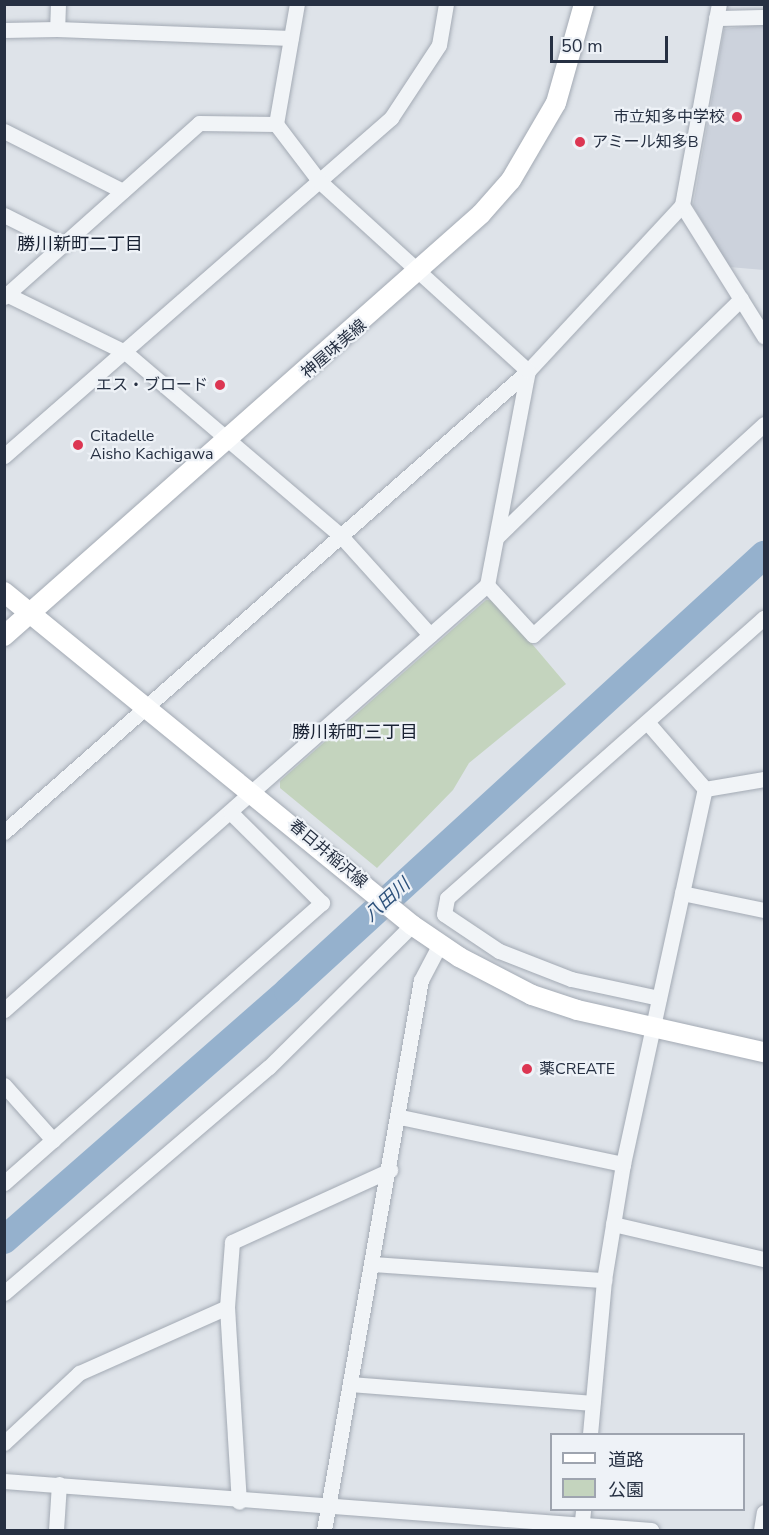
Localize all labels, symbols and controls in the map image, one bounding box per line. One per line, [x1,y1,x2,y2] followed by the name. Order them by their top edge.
[553,24,672,62] scale bar
[561,34,603,58] text: 50 m
[613,107,725,127] place label: 市立知多中学校
[730,110,744,124] marker: 市立知多中学校
[592,132,699,152] place label: アミール知多B
[573,135,587,149] marker: アミール知多B
[17,233,143,255] district label: 勝川新町二丁目
[298,316,370,382] street label: 神屋味美線
[96,375,208,395] place label: エス・ブロード
[213,378,227,392] marker: エス・ブロード
[90,426,213,464] place label: Citadelle Aisho Kachigawa
[71,438,85,452] marker: Citadelle Aisho Kachigawa
[292,721,418,743] district label: 勝川新町三丁目
[285,816,371,892] street label: 春日井稲沢線
[360,874,414,926] water label: 八田川
[539,1059,615,1079] place label: 薬CREATE
[520,1062,534,1076] marker: 薬CREATE
[550,1433,745,1511] legend
[608,1448,644,1472] text: 道路
[608,1478,644,1502] text: 公園

